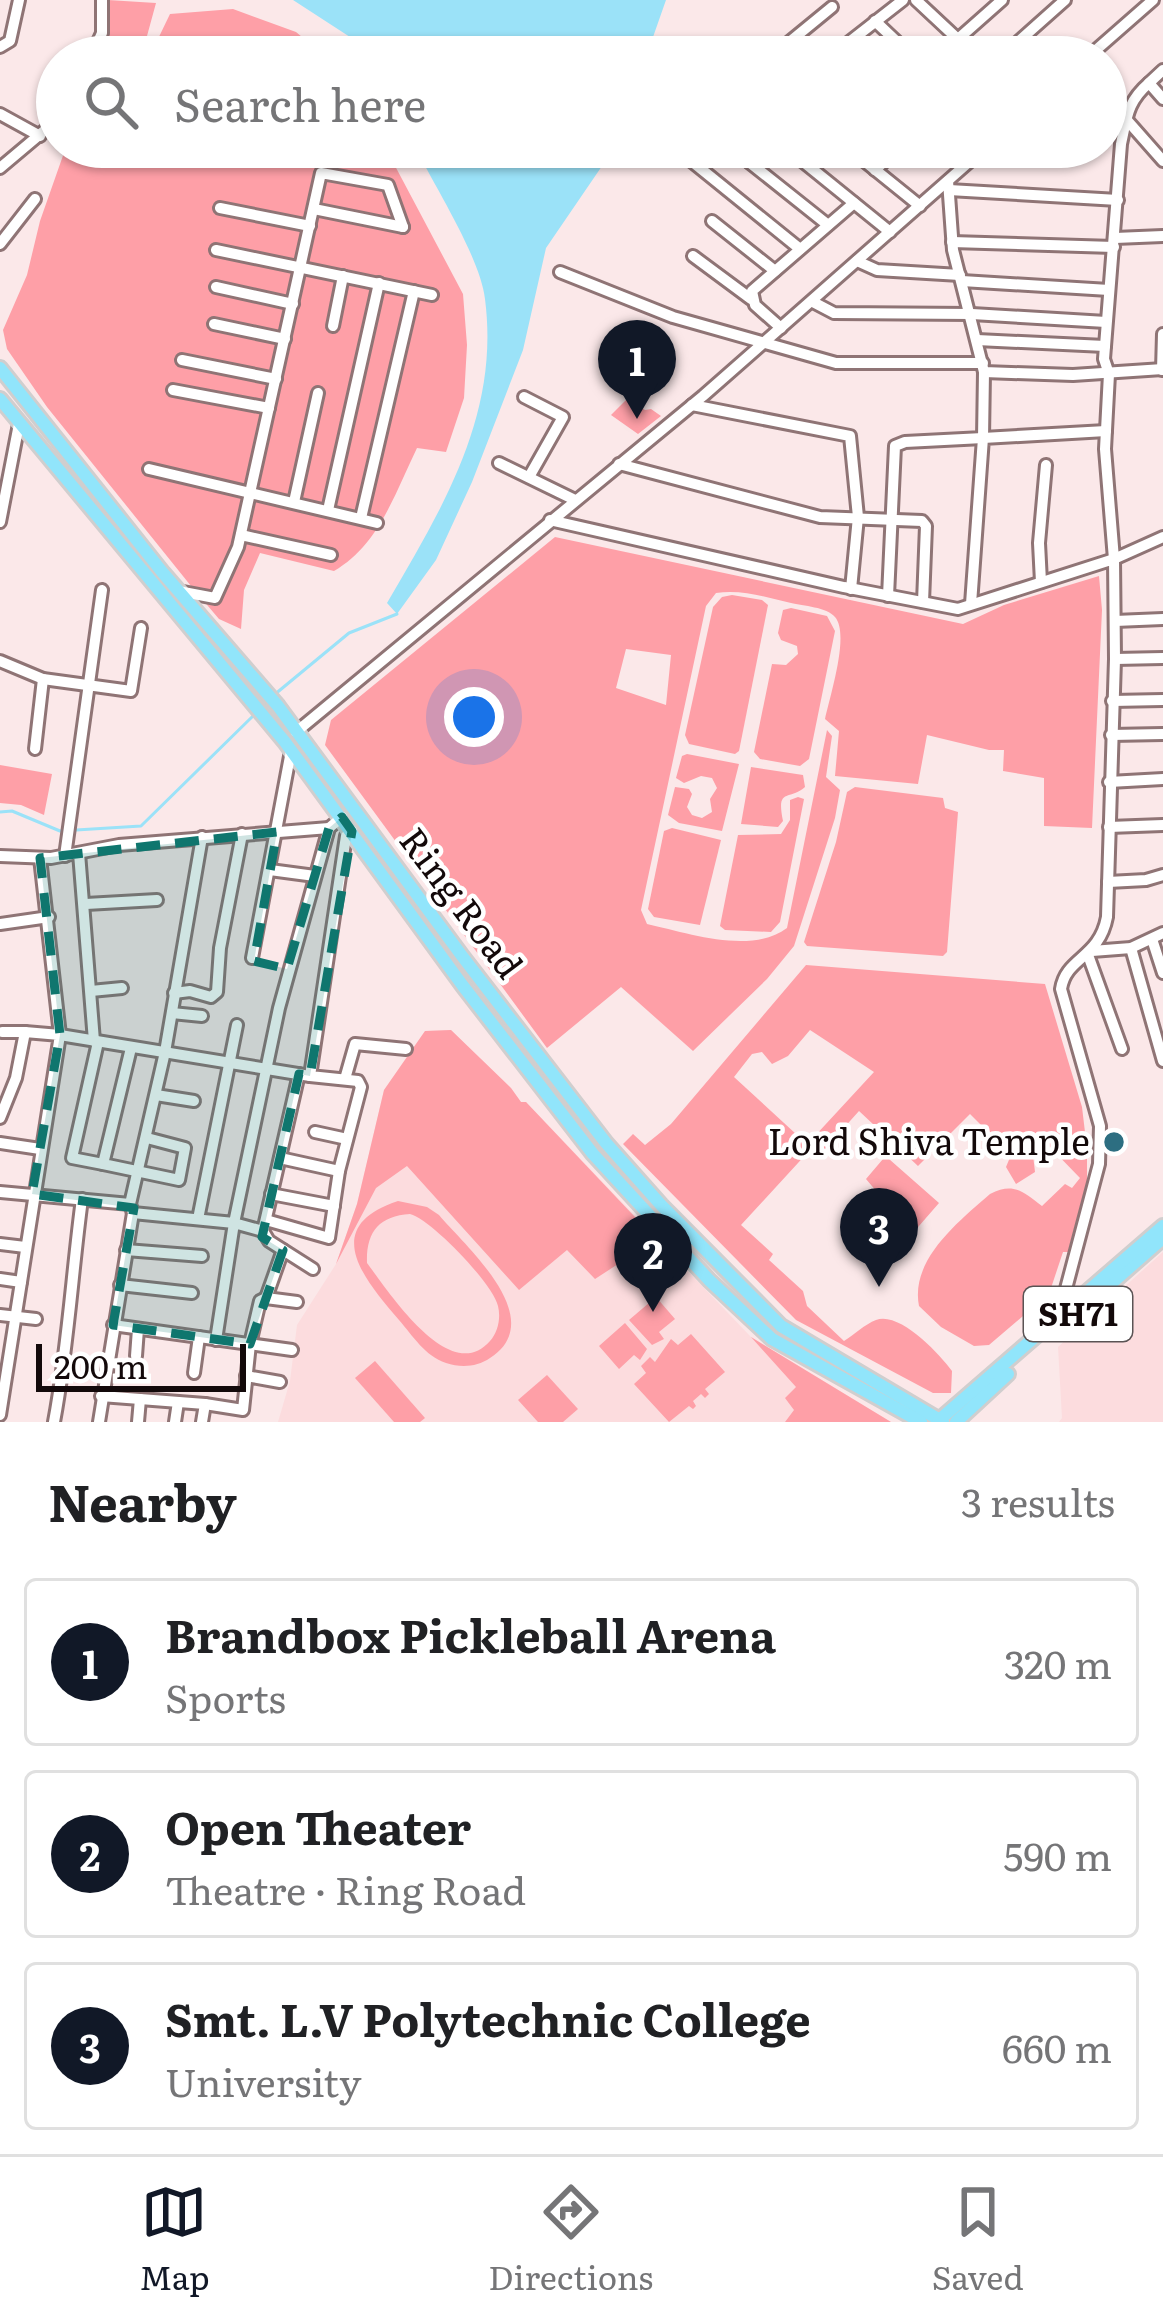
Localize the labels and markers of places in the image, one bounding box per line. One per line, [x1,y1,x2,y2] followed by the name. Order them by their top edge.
[598,320,676,419] pin: 1
[768,1113,1090,1166] place label: Lord Shiva Temple
[1101,1129,1127,1155] marker: Lord Shiva Temple
[840,1188,918,1287] pin: 3
[614,1213,692,1312] pin: 2

